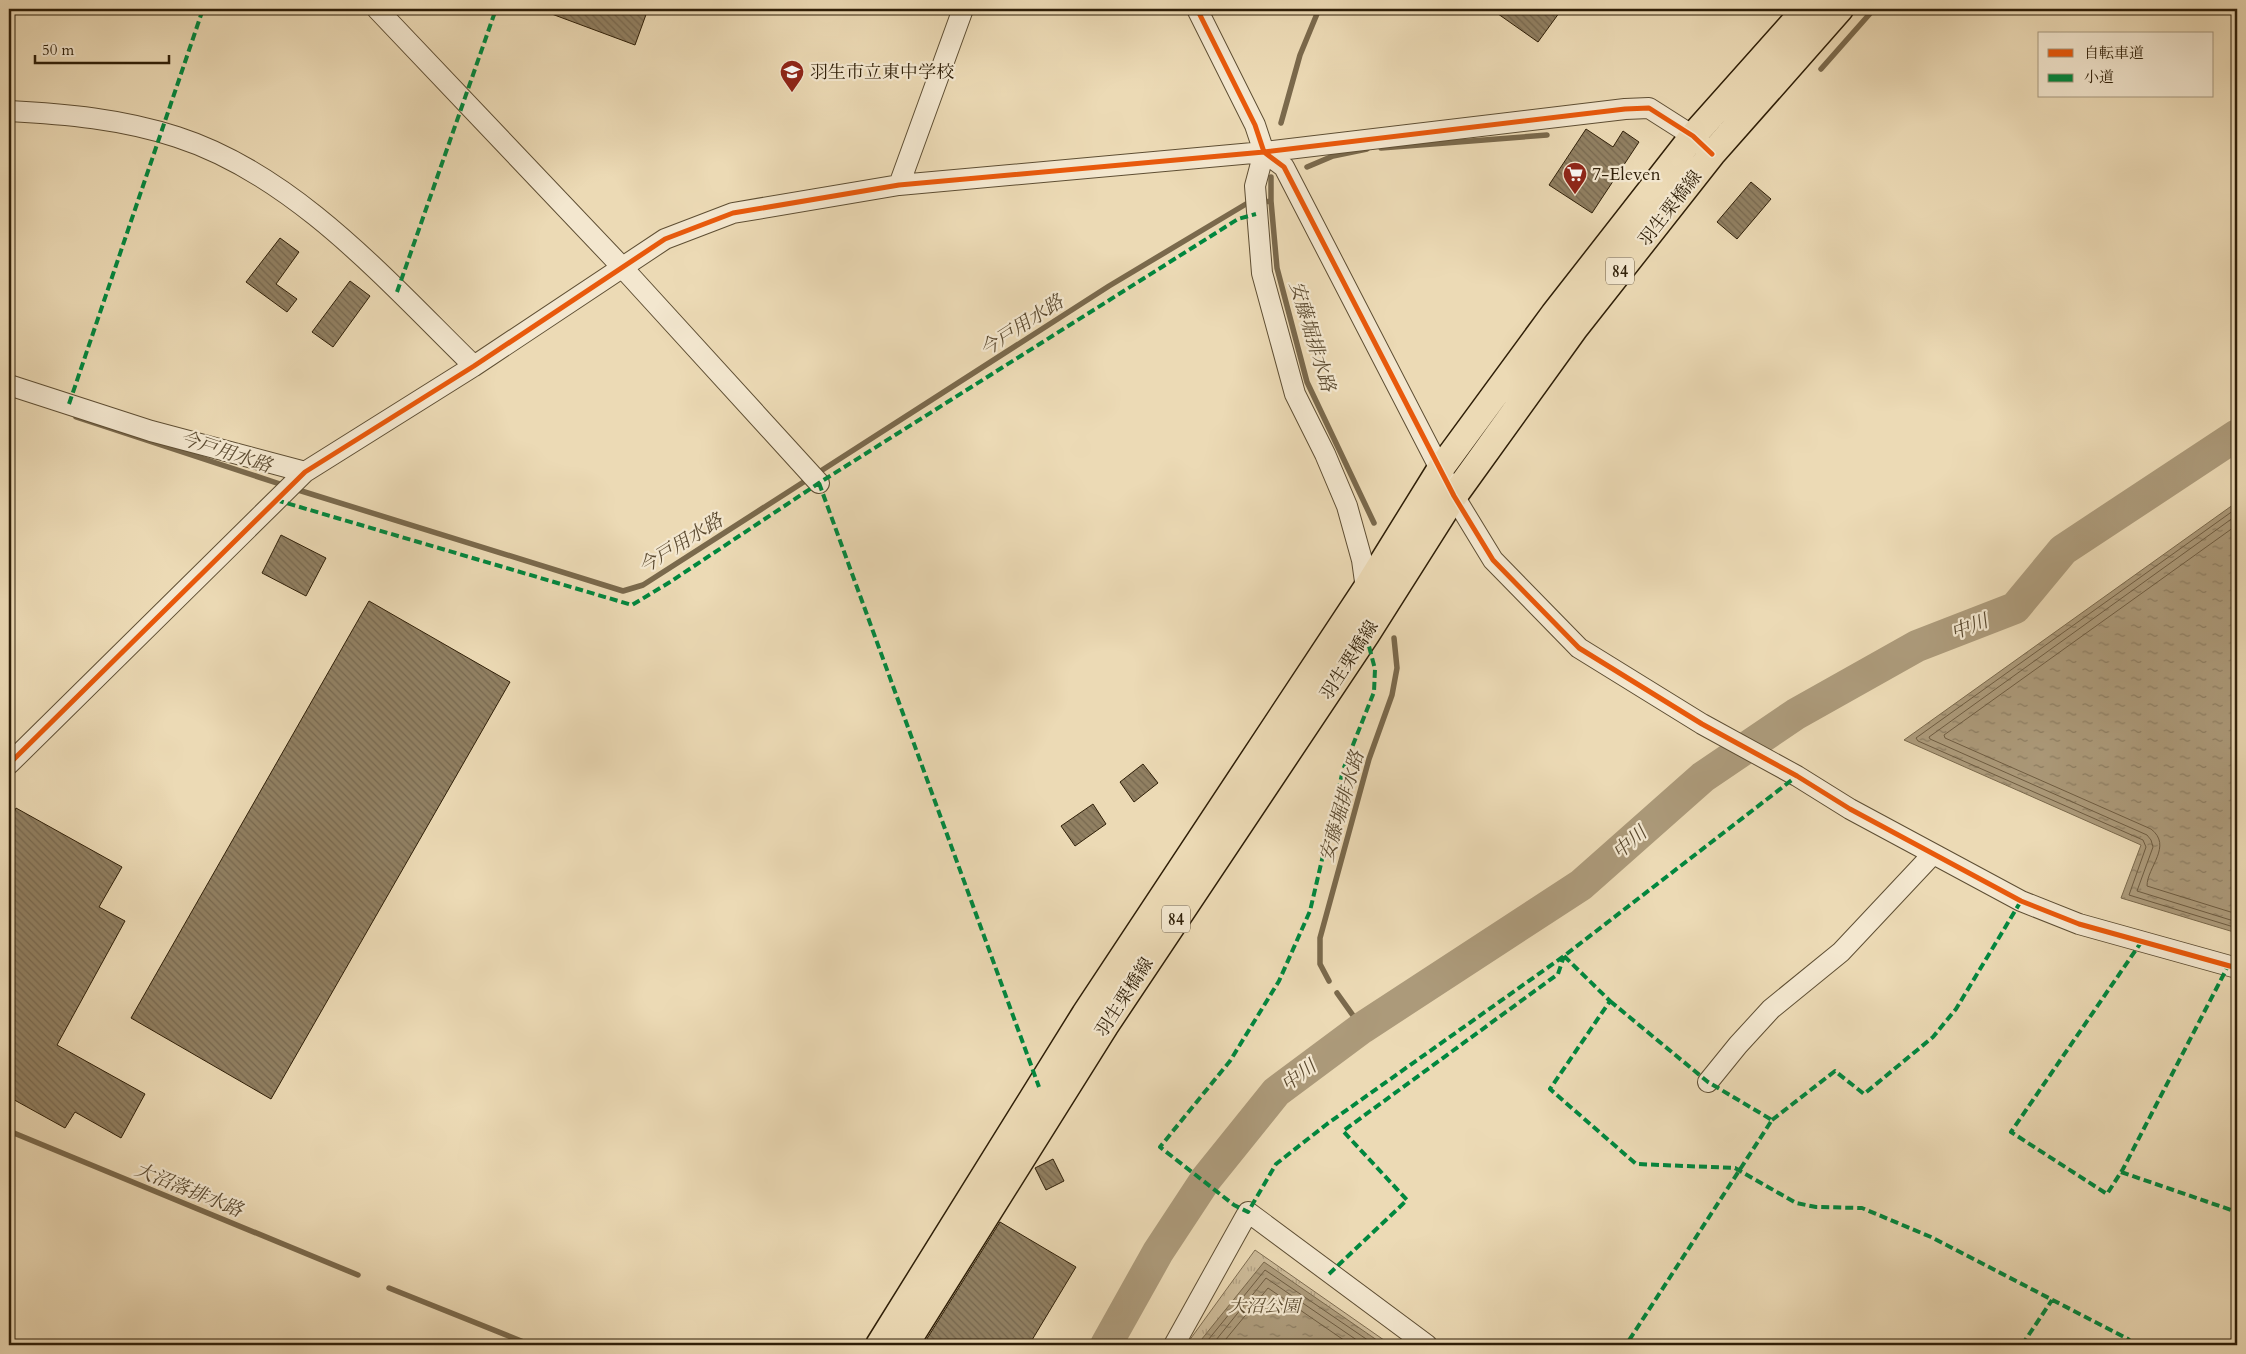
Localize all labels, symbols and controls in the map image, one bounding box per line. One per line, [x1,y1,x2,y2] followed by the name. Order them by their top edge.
[35,32,169,64] scale bar
[2038,32,2214,98] legend
[42,40,74,60] text: 50 m
[2084,43,2144,63] text: 自転車道
[779,59,805,93] school or university icon: 羽生市立東中学校
[810,60,954,85] place label: 羽生市立東中学校
[2084,67,2114,87] text: 小道
[1562,161,1588,195] supermarket icon: 7-Eleven
[1592,162,1661,187] place label: 7-Eleven
[1633,165,1708,251] street label: 羽生栗橋線
[1606,258,1634,284] road number: 84
[1283,278,1342,397] water label: 安藤堀排水路
[975,288,1070,363] water label: 今戸用水路
[176,425,277,480] water label: 今戸用水路
[633,507,729,580] water label: 今戸用水路
[1947,607,1994,646] water label: 中川
[1314,616,1384,705] street label: 羽生栗橋線
[1314,746,1371,865] water label: 安藤堀排水路
[1607,819,1654,865] water label: 中川
[1162,906,1190,932] road number: 84
[1089,953,1159,1042] street label: 羽生栗橋線
[1276,1053,1323,1098] water label: 中川
[131,1157,248,1224] water label: 大沼落排水路
[1228,1294,1303,1319] park label: 大沼公園

